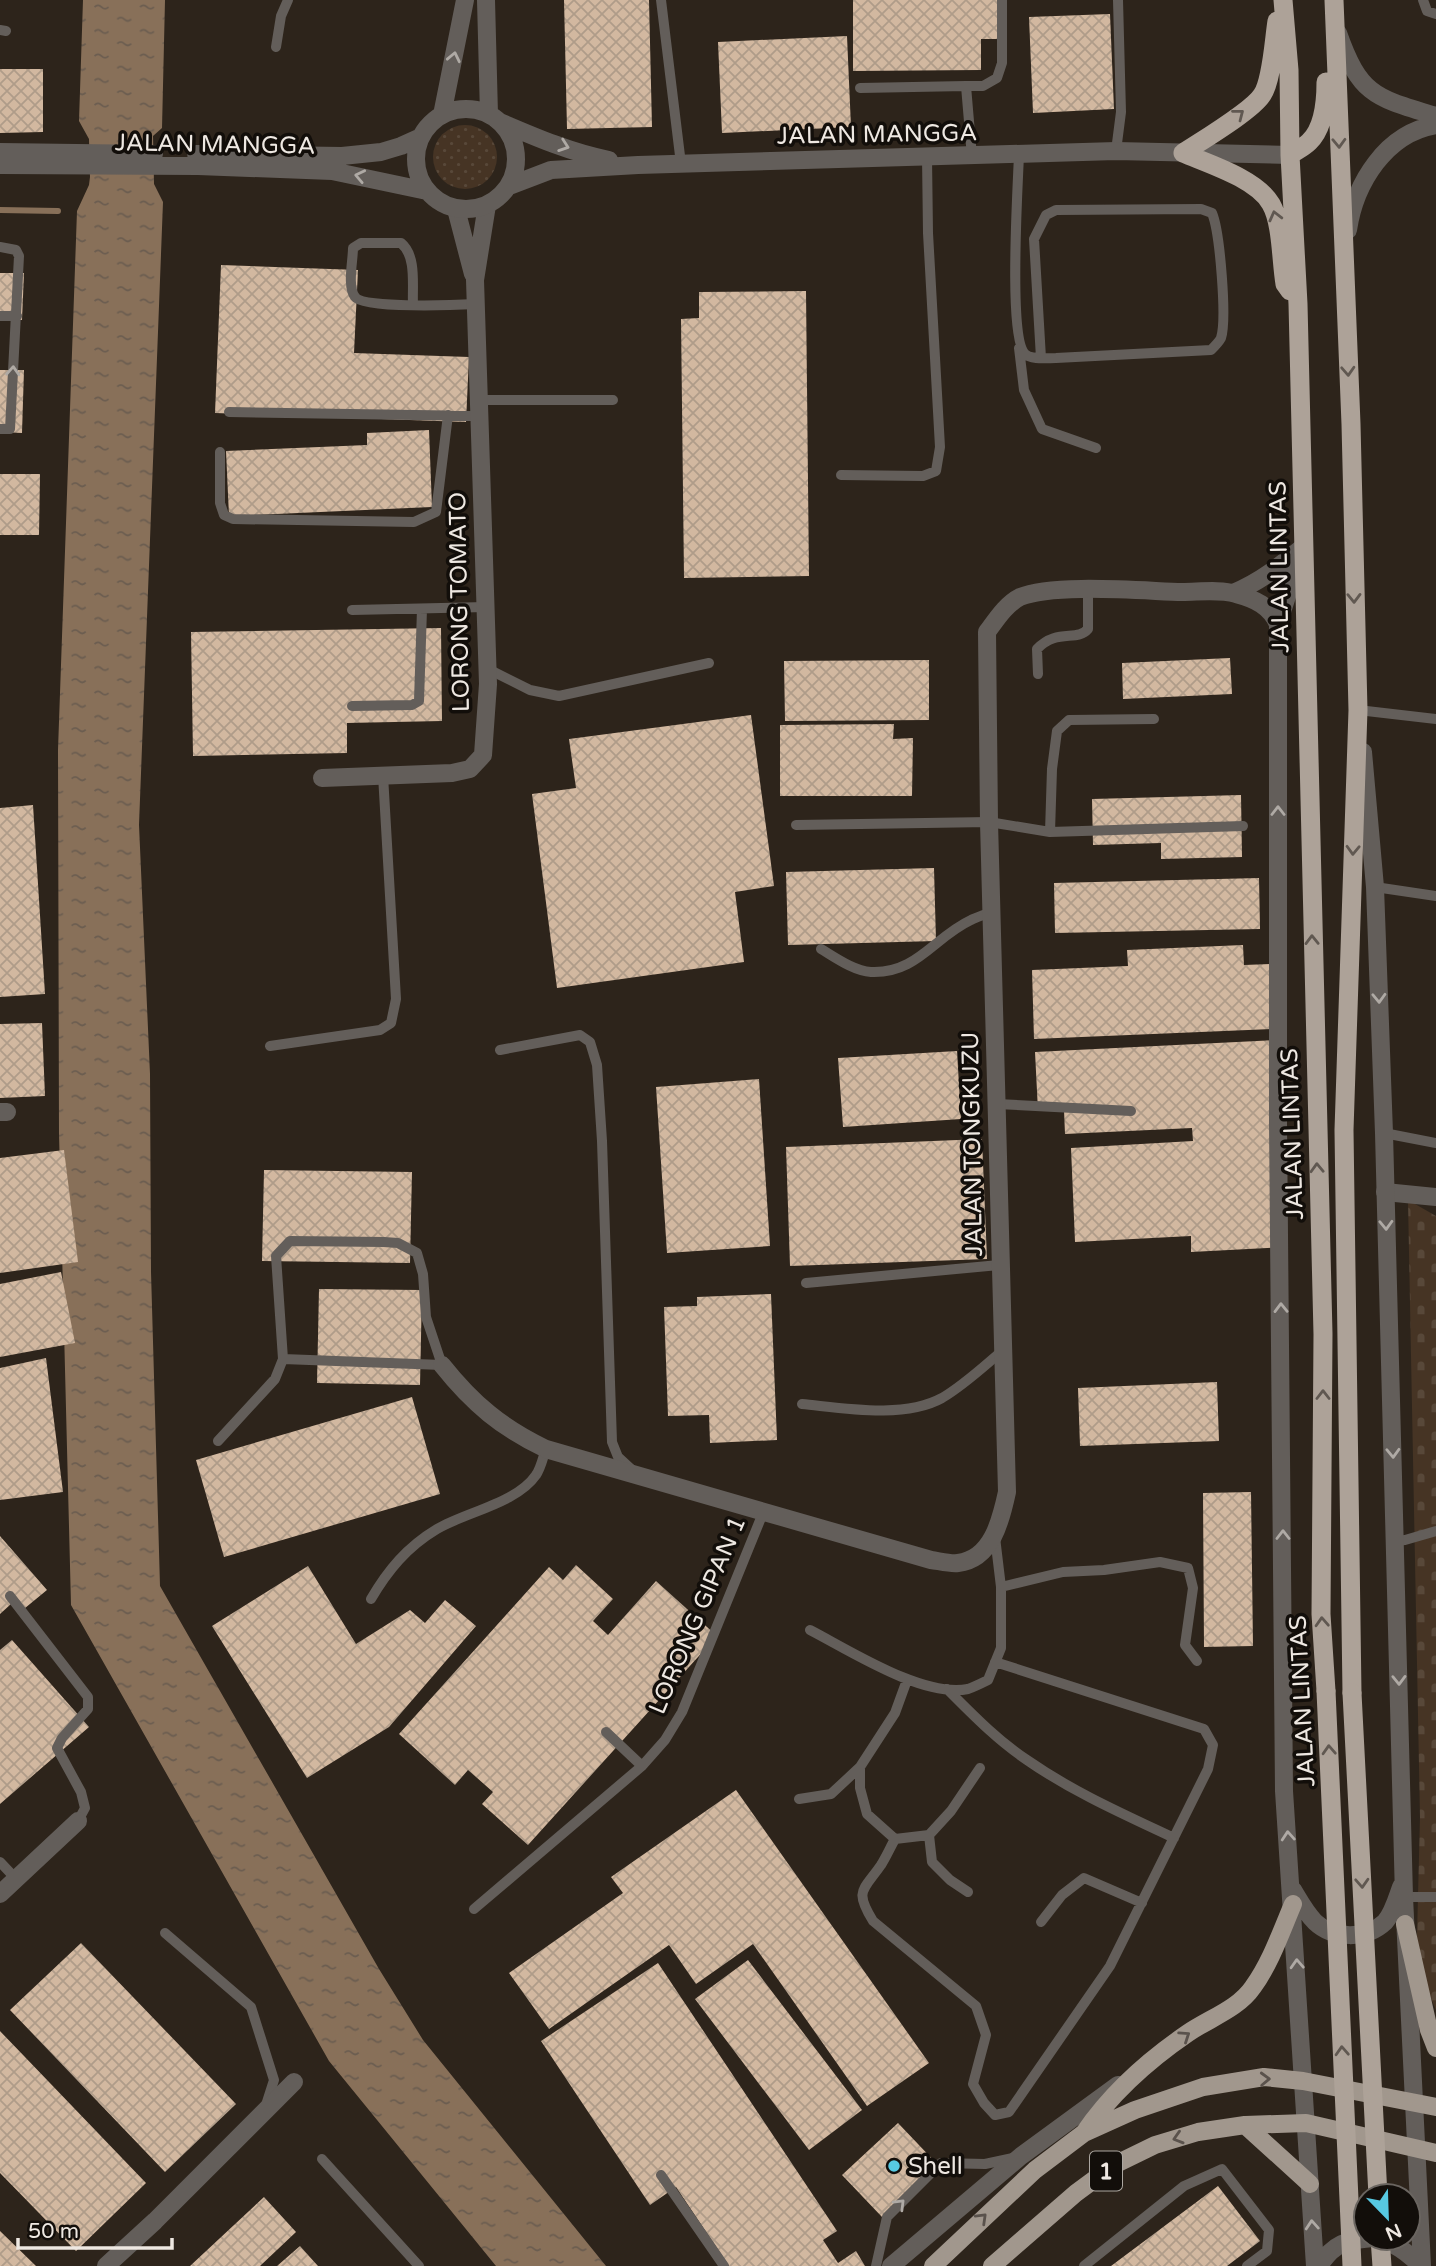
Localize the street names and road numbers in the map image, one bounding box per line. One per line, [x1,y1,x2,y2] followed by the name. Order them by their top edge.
[777,118,977,151] street label: JALAN MANGGA
[115,128,315,161] street label: JALAN MANGGA
[1264,481,1295,653] street label: JALAN LINTAS
[443,492,476,712] street label: LORONG TOMATO
[956,1031,989,1257] street label: JALAN TONGKUZU
[1275,1048,1310,1220] street label: JALAN LINTAS
[643,1512,752,1718] street label: LORONG GIPAN 1
[1284,1615,1321,1787] street label: JALAN LINTAS
[1090,2152,1122,2190] road number: 1

